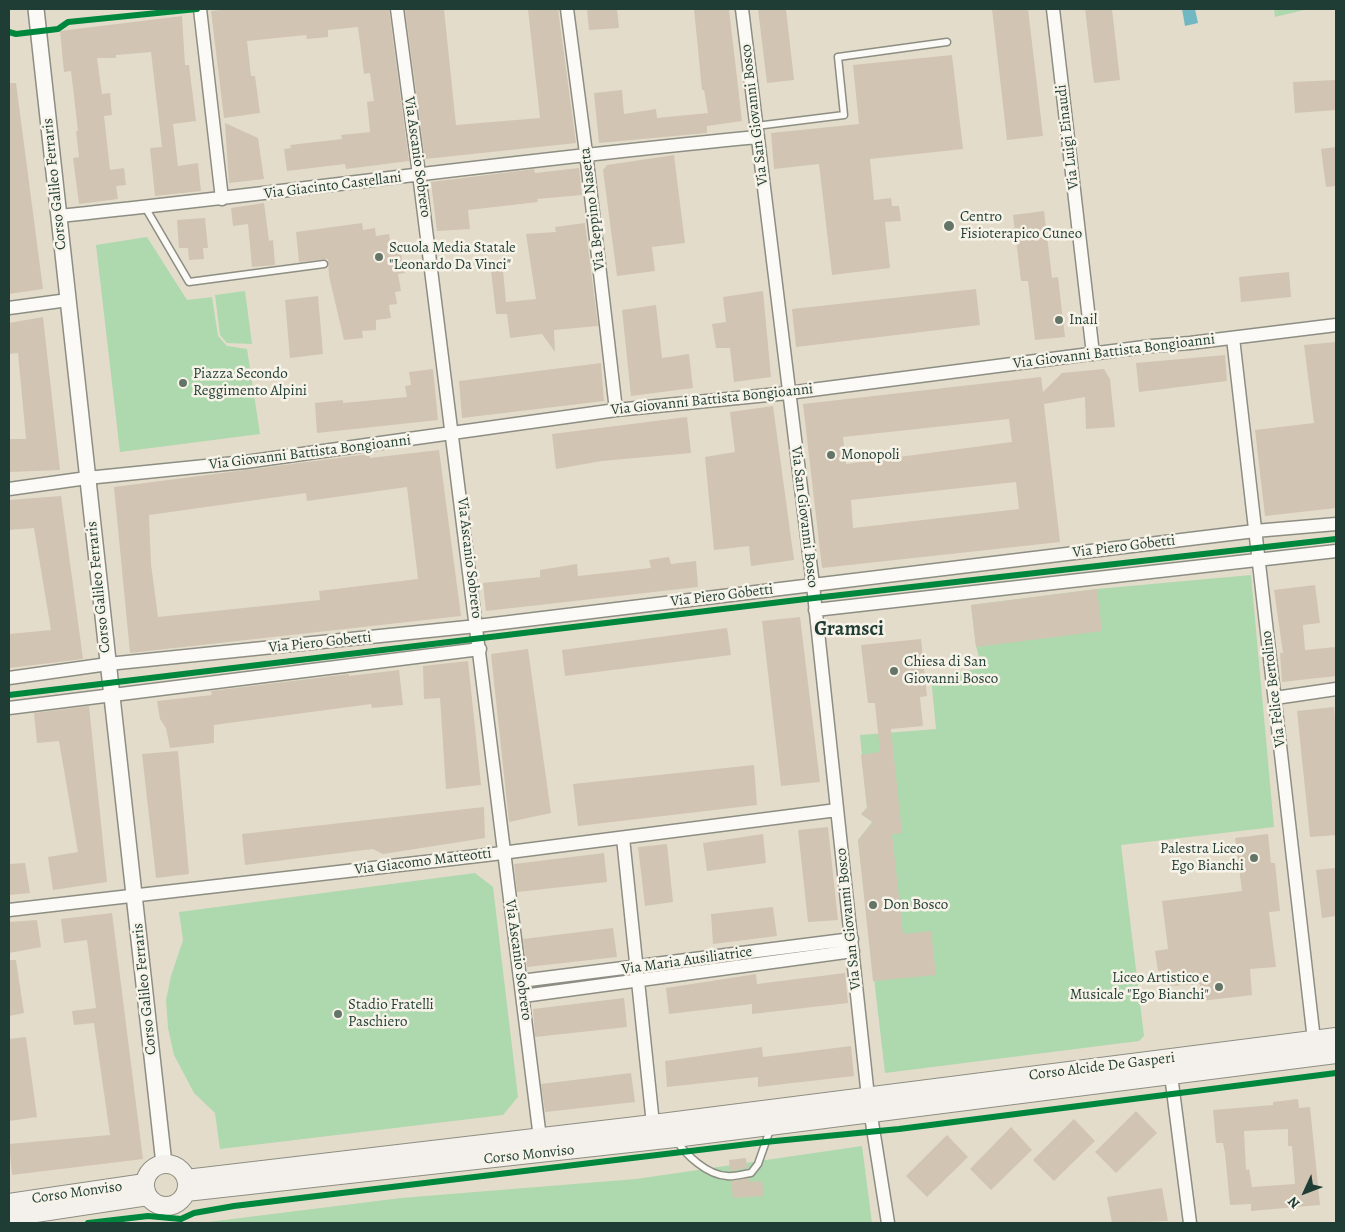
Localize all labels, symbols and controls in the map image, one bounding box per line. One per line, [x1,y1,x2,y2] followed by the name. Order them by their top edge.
[737,43,773,187] street label: Via San Giovanni Bosco
[1053,83,1083,191] street label: Via Luigi Einaudi
[400,95,434,219] street label: Via Ascanio Sobrero
[39,117,71,251] street label: Corso Galileo Ferraris
[577,146,609,272] street label: Via Beppino Nasetta
[263,169,403,203] street label: Via Giacinto Castellani
[960,208,1082,243] place label: Centro Fisioterapico Cuneo
[942,219,956,233] marker: Centro Fisioterapico Cuneo
[389,239,516,274] place label: Scuola Media Statale "Leonardo Da Vinci"
[373,251,385,263] marker: Scuola Media Statale "Leonardo Da Vinci"
[1069,311,1097,329] place label: Inail
[1053,314,1065,326] marker: Inail
[1012,331,1216,373] street label: Via Giovanni Battista Bongioanni
[193,365,307,400] place label: Piazza Secondo Reggimento Alpini
[177,377,189,389] marker: Piazza Secondo Reggimento Alpini
[610,380,814,420] street label: Via Giovanni Battista Bongioanni
[208,432,412,474] street label: Via Giovanni Battista Bongioanni
[786,445,822,589] street label: Via San Giovanni Bosco
[841,446,900,464] place label: Monopoli
[825,449,837,461] marker: Monopoli
[453,496,485,620] street label: Via Ascanio Sobrero
[83,520,115,654] street label: Corso Galileo Ferraris
[1072,532,1176,562] street label: Via Piero Gobetti
[670,581,774,611] street label: Via Piero Gobetti
[814,618,884,642] district label: Gramsci
[268,629,372,657] street label: Via Piero Gobetti
[1258,630,1290,748] street label: Via Felice Bertolino
[904,653,998,688] place label: Chiesa di San Giovanni Bosco
[888,665,900,677] marker: Chiesa di San Giovanni Bosco
[1160,840,1244,875] place label: Palestra Liceo Ego Bianchi
[353,845,493,879] street label: Via Giacomo Matteotti
[833,847,865,991] street label: Via San Giovanni Bosco
[1248,852,1260,864] marker: Palestra Liceo Ego Bianchi
[883,896,948,914] place label: Don Bosco
[501,898,535,1022] street label: Via Ascanio Sobrero
[867,899,879,911] marker: Don Bosco
[129,922,161,1056] street label: Corso Galileo Ferraris
[621,943,753,979] street label: Via Maria Ausiliatrice
[1070,969,1209,1004] place label: Liceo Artistico e Musicale "Ego Bianchi"
[1213,981,1225,993] marker: Liceo Artistico e Musicale "Ego Bianchi"
[348,996,434,1031] place label: Stadio Fratelli Paschiero
[332,1008,344,1020] marker: Stadio Fratelli Paschiero
[1028,1049,1176,1085] street label: Corso Alcide De Gasperi
[483,1141,575,1169] street label: Corso Monviso
[1280,1167,1330,1217] north arrow
[31,1178,123,1208] street label: Corso Monviso
[1283,1192,1304,1213] text: N

